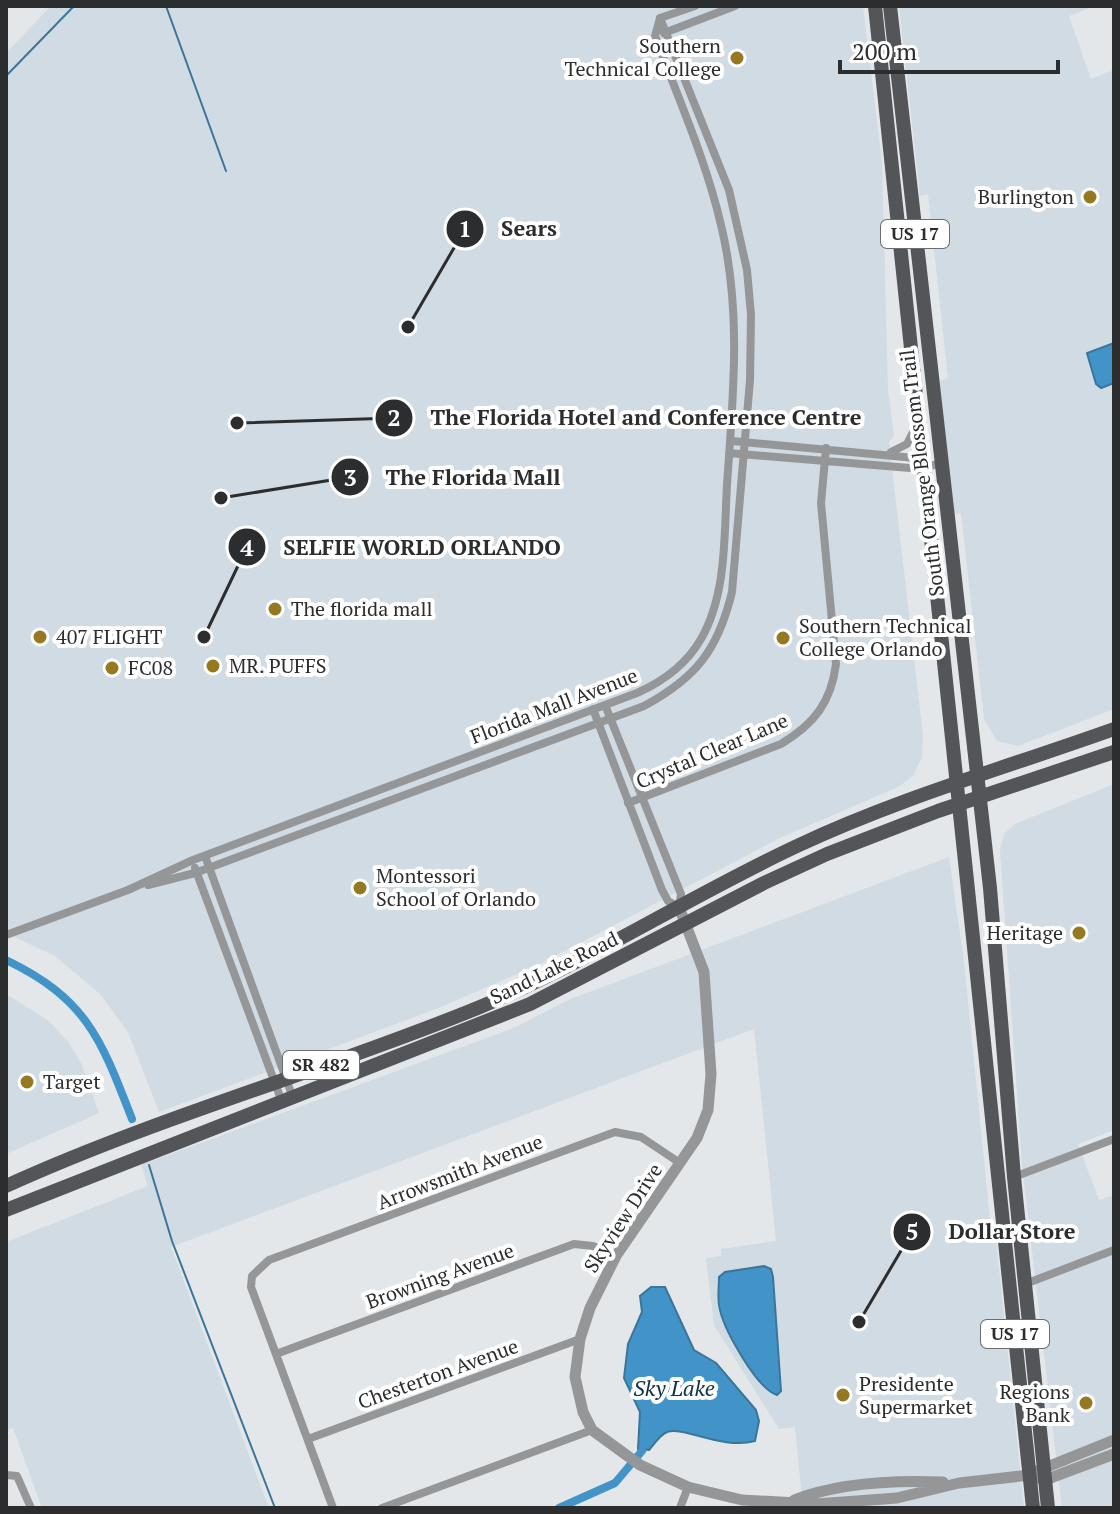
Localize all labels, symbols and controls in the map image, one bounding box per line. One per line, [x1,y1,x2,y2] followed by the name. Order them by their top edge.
[840,24,1058,74] scale bar
[564,32,721,82] place label: Southern Technical College
[852,35,917,67] text: 200 m
[728,49,746,67] marker: Southern Technical College
[978,183,1074,210] place label: Burlington
[1081,188,1099,206] marker: Burlington
[445,206,573,252] callout: Sears
[458,212,472,244] text: 1
[501,213,557,242] text: Sears
[881,220,949,248] road number: US 17
[893,348,950,598] street label: South Orange Blossom Trail
[374,395,877,441] callout: The Florida Hotel and Conference Centre
[387,401,401,433] text: 2
[430,402,862,431] text: The Florida Hotel and Conference Centre
[330,454,577,500] callout: The Florida Mall
[343,461,357,493] text: 3
[385,462,561,491] text: The Florida Mall
[227,524,577,570] callout: SELFIE WORLD ORLANDO
[240,531,254,563] text: 4
[283,532,561,561] text: SELFIE WORLD ORLANDO
[291,595,433,622] place label: The florida mall
[266,600,284,618] marker: The florida mall
[799,612,971,662] place label: Southern Technical College Orlando
[56,623,162,650] place label: 407 FLIGHT
[31,628,49,646] marker: 407 FLIGHT
[774,629,792,647] marker: Southern Technical College Orlando
[229,652,327,679] place label: MR. PUFFS
[128,654,173,681] place label: FC08
[204,657,222,675] marker: MR. PUFFS
[103,659,121,677] marker: FC08
[466,661,641,750] street label: Florida Mall Avenue
[632,706,792,795] street label: Crystal Clear Lane
[376,862,536,912] place label: Montessori School of Orlando
[351,879,369,897] marker: Montessori School of Orlando
[987,919,1063,946] place label: Heritage
[1070,924,1088,942] marker: Heritage
[485,925,622,1010] street label: Sand Lake Road
[283,1051,359,1079] road number: SR 482
[43,1068,101,1095] place label: Target
[18,1073,36,1091] marker: Target
[373,1127,547,1216] street label: Arrowsmith Avenue
[577,1158,668,1278] street label: Skyview Drive
[892,1209,1091,1255] callout: Dollar Store
[905,1215,919,1247] text: 5
[949,1216,1076,1245] text: Dollar Store
[362,1236,518,1315] street label: Browning Avenue
[981,1320,1049,1348] road number: US 17
[354,1332,522,1415] street label: Chesterton Avenue
[859,1370,973,1420] place label: Presidente Supermarket
[633,1373,715,1402] water label: Sky Lake
[999,1378,1071,1428] place label: Regions Bank
[834,1386,852,1404] marker: Presidente Supermarket
[1077,1394,1095,1412] marker: Regions Bank

